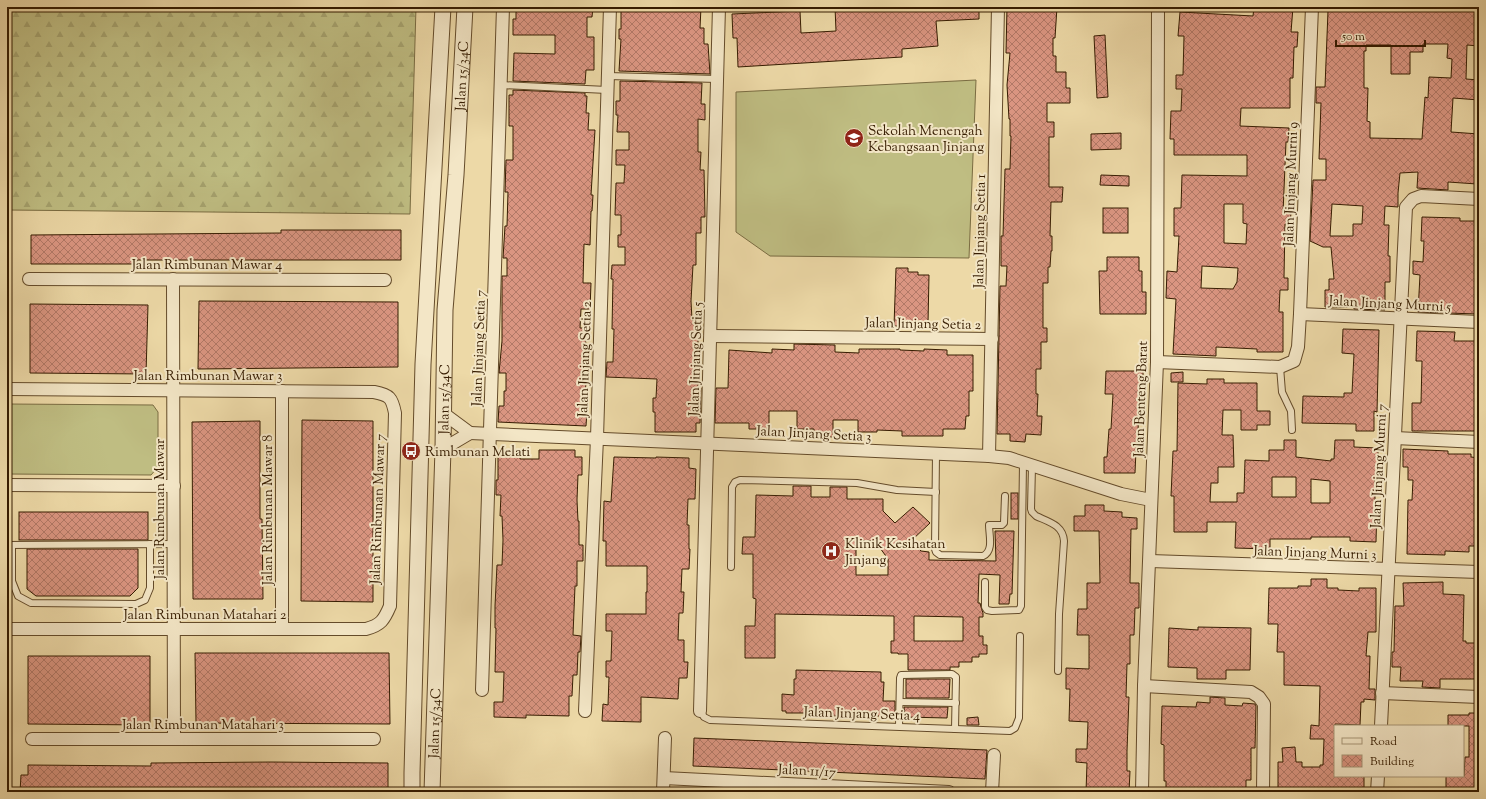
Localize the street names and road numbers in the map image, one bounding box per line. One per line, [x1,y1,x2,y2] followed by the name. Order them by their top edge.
[451,40,475,113] street label: Jalan 15/34C
[1280,121,1304,248] street label: Jalan Jinjang Murni 9
[970,174,992,289] street label: Jalan Jinjang Setia 1
[131,256,282,276] street label: Jalan Rimbunan Mawar 4
[468,289,492,408] street label: Jalan Jinjang Setia 7
[1327,292,1452,318] street label: Jalan Jinjang Murni 5
[574,300,598,418] street label: Jalan Jinjang Setia 2
[685,301,709,418] street label: Jalan Jinjang Setia 5
[864,314,982,336] street label: Jalan Jinjang Setia 2
[1130,340,1154,459] street label: Jalan Benteng Barat
[435,364,456,436] street label: Jalan 15/34C
[132,367,283,387] street label: Jalan Rimbunan Mawar 3
[1367,403,1393,530] street label: Jalan Jinjang Murni 7
[755,422,872,448] street label: Jalan Jinjang Setia 3
[366,434,392,586] street label: Jalan Rimbunan Mawar 7
[259,435,279,586] street label: Jalan Rimbunan Mawar 8
[151,438,171,580] street label: Jalan Rimbunan Mawar
[1252,542,1377,566] street label: Jalan Jinjang Murni 3
[123,606,287,626] street label: Jalan Rimbunan Matahari 2
[425,688,447,760] street label: Jalan 15/34C
[802,703,921,727] street label: Jalan Jinjang Setia 4
[121,716,284,736] street label: Jalan Rimbunan Matahari 3
[776,760,837,784] street label: Jalan 11/17

